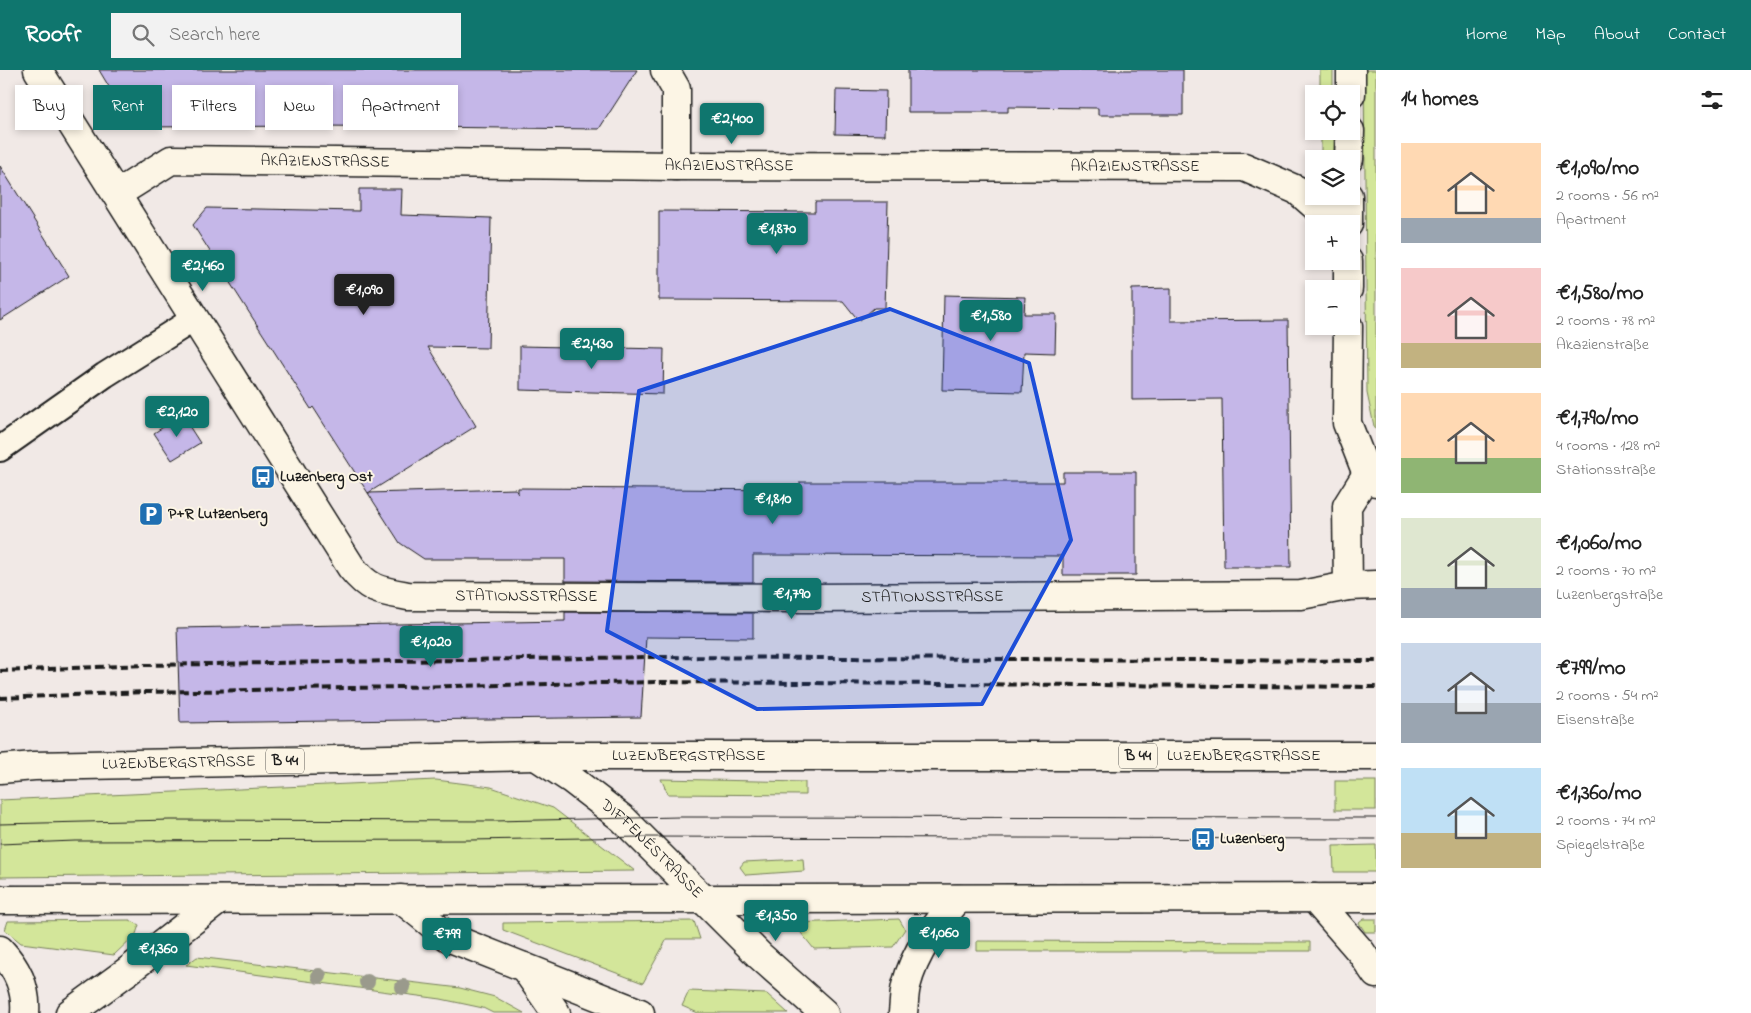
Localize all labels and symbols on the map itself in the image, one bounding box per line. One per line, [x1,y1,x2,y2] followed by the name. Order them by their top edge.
[691,102,773,145] pin: €2,400
[260,149,390,175] street label: AKAZIENSTRASSE
[664,154,794,178] street label: AKAZIENSTRASSE
[1070,155,1200,179] street label: AKAZIENSTRASSE
[736,212,818,255] pin: €1,870
[162,250,244,292] pin: €2,460
[323,274,405,316] pin: €1,090
[950,300,1032,342] pin: €1,580
[551,328,633,370] pin: €2,430
[136,396,218,438] pin: €2,120
[250,464,276,490] bus stop icon: Luzenberg Ost
[280,465,373,490] place label: Luzenberg Ost
[732,482,814,525] pin: €1,810
[138,501,164,527] parking icon: P+R Lutzenberg
[168,502,268,527] place label: P+R Lutzenberg
[751,578,833,620] pin: €1,790
[455,584,598,609] street label: STATIONSSTRASSE
[861,585,1004,610] street label: STATIONSSTRASSE
[390,626,472,668] pin: €1,020
[612,744,766,768] street label: LUZENBERGSTRASSE
[1119,744,1157,768] road number: B 44
[1167,744,1321,768] street label: LUZENBERGSTRASSE
[266,748,304,774] road number: B 44
[102,750,256,777] street label: LUZENBERGSTRASSE
[594,793,709,905] street label: DIFFENÉSTRASSE
[1190,826,1216,852] bus stop icon: Luzenberg
[1220,827,1285,852] place label: Luzenberg
[735,900,817,942] pin: €1,350
[898,916,980,959] pin: €1,060
[417,918,477,960] pin: €799
[117,932,199,975] pin: €1,360

